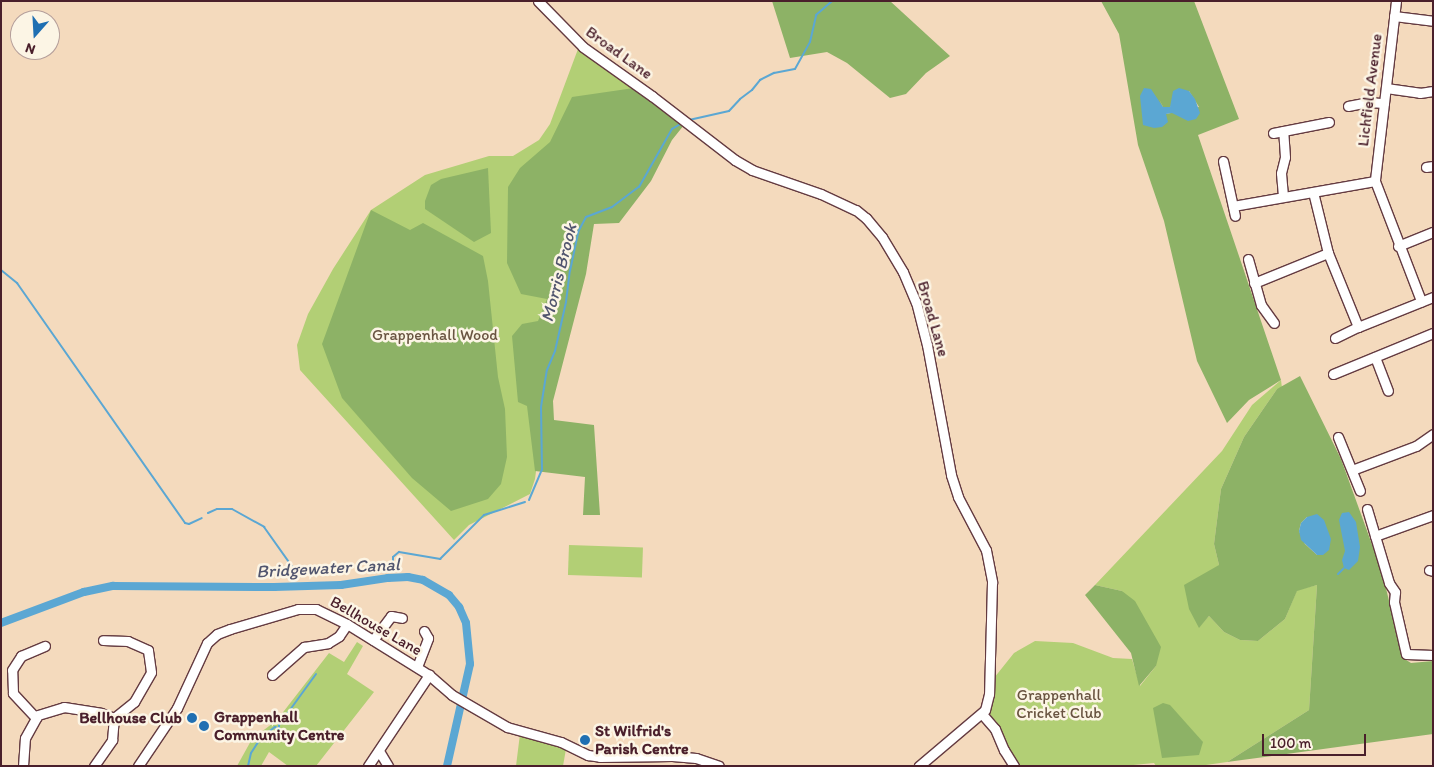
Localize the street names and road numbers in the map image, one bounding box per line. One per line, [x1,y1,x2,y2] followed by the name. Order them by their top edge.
[582,22,656,84] street label: Broad Lane
[1354,33,1386,147] street label: Lichfield Avenue
[913,279,953,359] street label: Broad Lane
[326,592,426,660] street label: Bellhouse Lane

